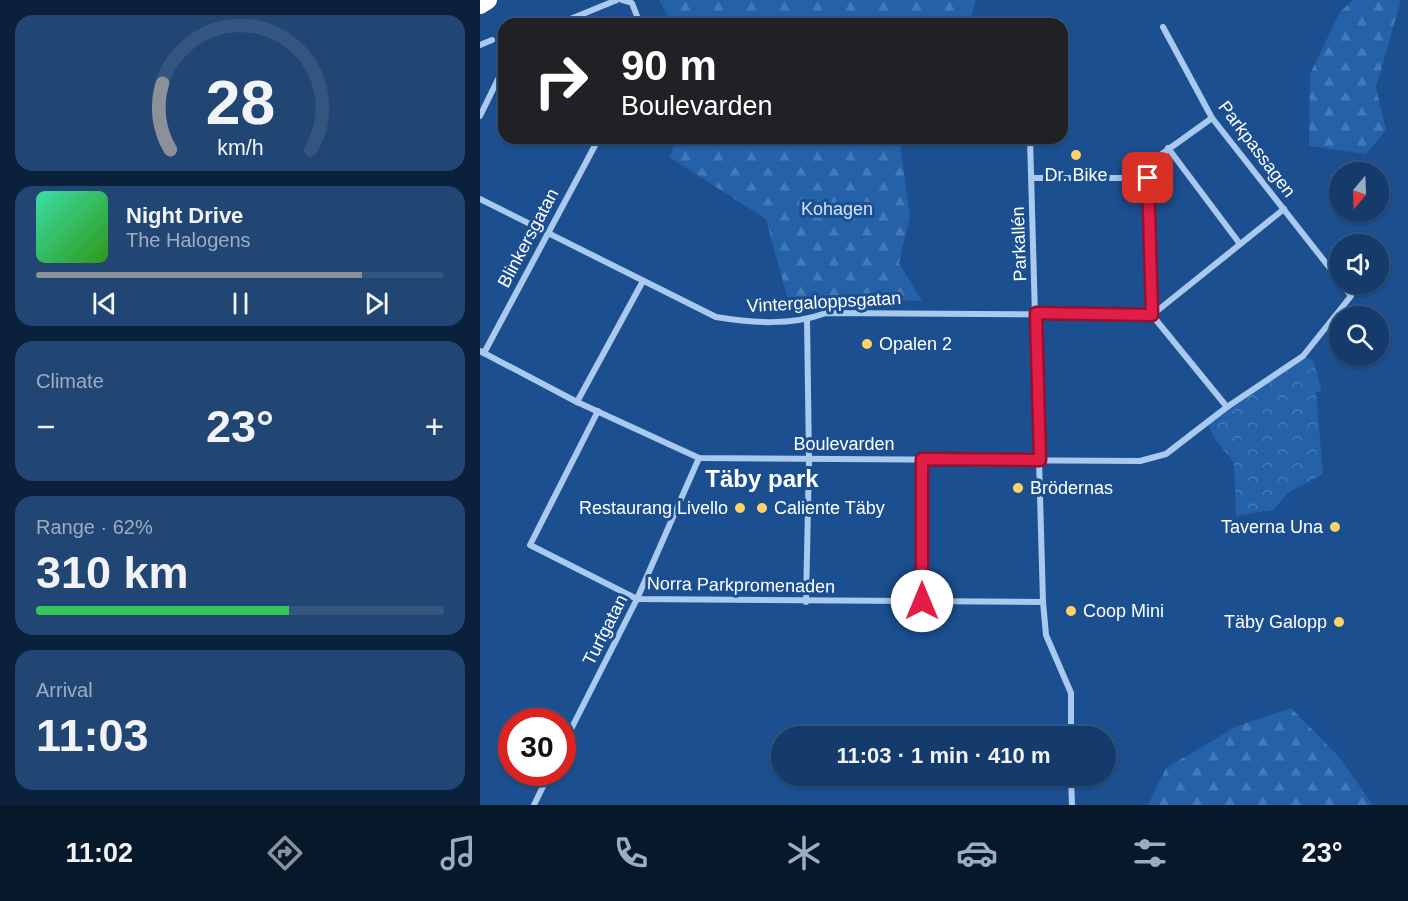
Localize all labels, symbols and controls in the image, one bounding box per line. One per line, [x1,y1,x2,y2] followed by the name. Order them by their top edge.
[522,42,600,120] icon: right
[621,42,717,89] text: 90 m
[205,68,275,137] text: 28
[621,91,773,121] text: Boulevarden
[1214,97,1300,201] street label: Parkpassagen
[217,136,263,160] text: km/h
[1069,148,1083,162] marker: Dr. Bike
[1122,152,1173,203] pin
[1131,161,1164,194] icon: arrive
[1329,162,1389,222] north arrow
[1329,162,1389,366] map controls
[1044,165,1108,185] place label: Dr. Bike
[494,185,562,291] street label: Blinkersgatan
[801,199,873,219] park label: Kohagen
[126,203,243,228] text: Night Drive
[1008,206,1030,282] street label: Parkallén
[126,229,251,251] text: The Halogens
[1329,234,1389,294] button: sound
[88,287,121,320] icon: previous
[224,287,257,320] icon: pause
[360,287,393,320] icon: next
[746,288,902,316] street label: Vintergaloppsgatan
[1329,306,1389,366] button: search
[879,334,952,354] place label: Opalen 2
[860,337,874,351] marker: Opalen 2
[36,370,104,392] text: Climate
[206,401,274,452] text: 23°
[36,408,55,445] text: −
[425,408,444,445] text: +
[793,434,895,454] street label: Boulevarden
[705,465,819,492] district label: Täby park
[1030,478,1113,498] place label: Brödernas
[1011,481,1025,495] marker: Brödernas
[579,498,728,518] place label: Restaurang Livello
[774,498,885,518] place label: Caliente Täby
[733,501,747,515] marker: Restaurang Livello
[755,501,769,515] marker: Caliente Täby
[36,516,153,538] text: Range · 62%
[1221,517,1324,537] place label: Taverna Una
[1328,520,1342,534] marker: Taverna Una
[36,547,189,598] text: 310 km
[890,569,954,633] position arrow
[647,573,835,597] street label: Norra Parkpromenaden
[579,591,631,669] street label: Turfgatan
[1083,601,1164,621] place label: Coop Mini
[1064,604,1078,618] marker: Coop Mini
[1224,612,1327,632] place label: Täby Galopp
[1332,615,1346,629] marker: Täby Galopp
[36,679,93,701] text: Arrival
[498,708,576,786] speed limit sign: 30
[36,710,149,761] text: 11:03
[837,743,1051,768] text: 11:03 · 1 min · 410 m
[264,832,306,874] icon: directions
[437,832,479,874] icon: music
[610,832,652,874] icon: phone
[783,832,825,874] icon: climate
[956,832,998,874] icon: car
[1129,832,1171,874] icon: filters
[65,838,133,868] text: 11:02
[1302,838,1342,868] text: 23°

